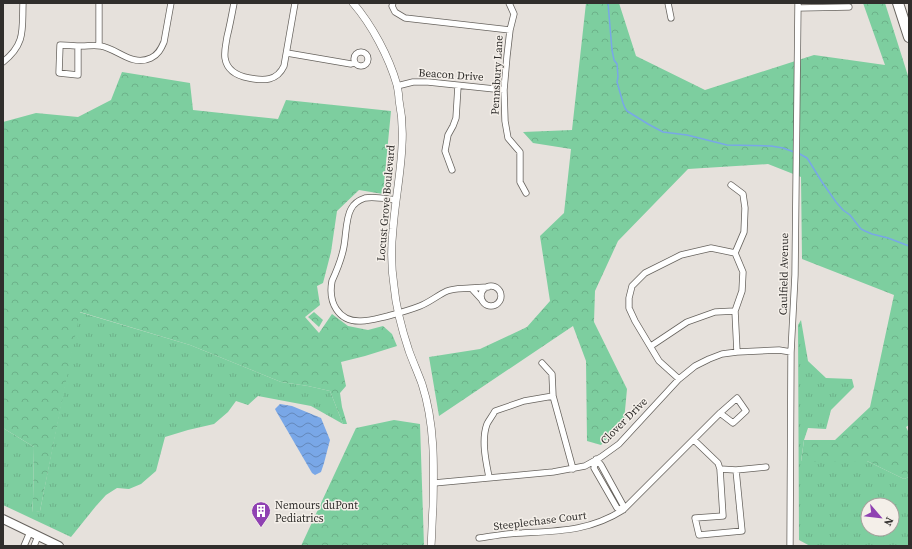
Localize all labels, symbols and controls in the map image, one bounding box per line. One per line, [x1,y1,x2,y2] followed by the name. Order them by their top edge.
[487,34,507,115] street label: Pennsbury Lane
[418,65,484,85] street label: Beacon Drive
[373,143,399,262] street label: Locust Grove Boulevard
[776,232,792,315] street label: Caulfield Avenue
[597,394,651,448] street label: Clover Drive
[860,497,900,537] north arrow
[275,498,358,526] place label: Nemours duPont Pediatrics
[250,500,272,528] building icon: Nemours duPont Pediatrics
[493,508,588,534] street label: Steeplechase Court
[880,514,897,529] text: N

